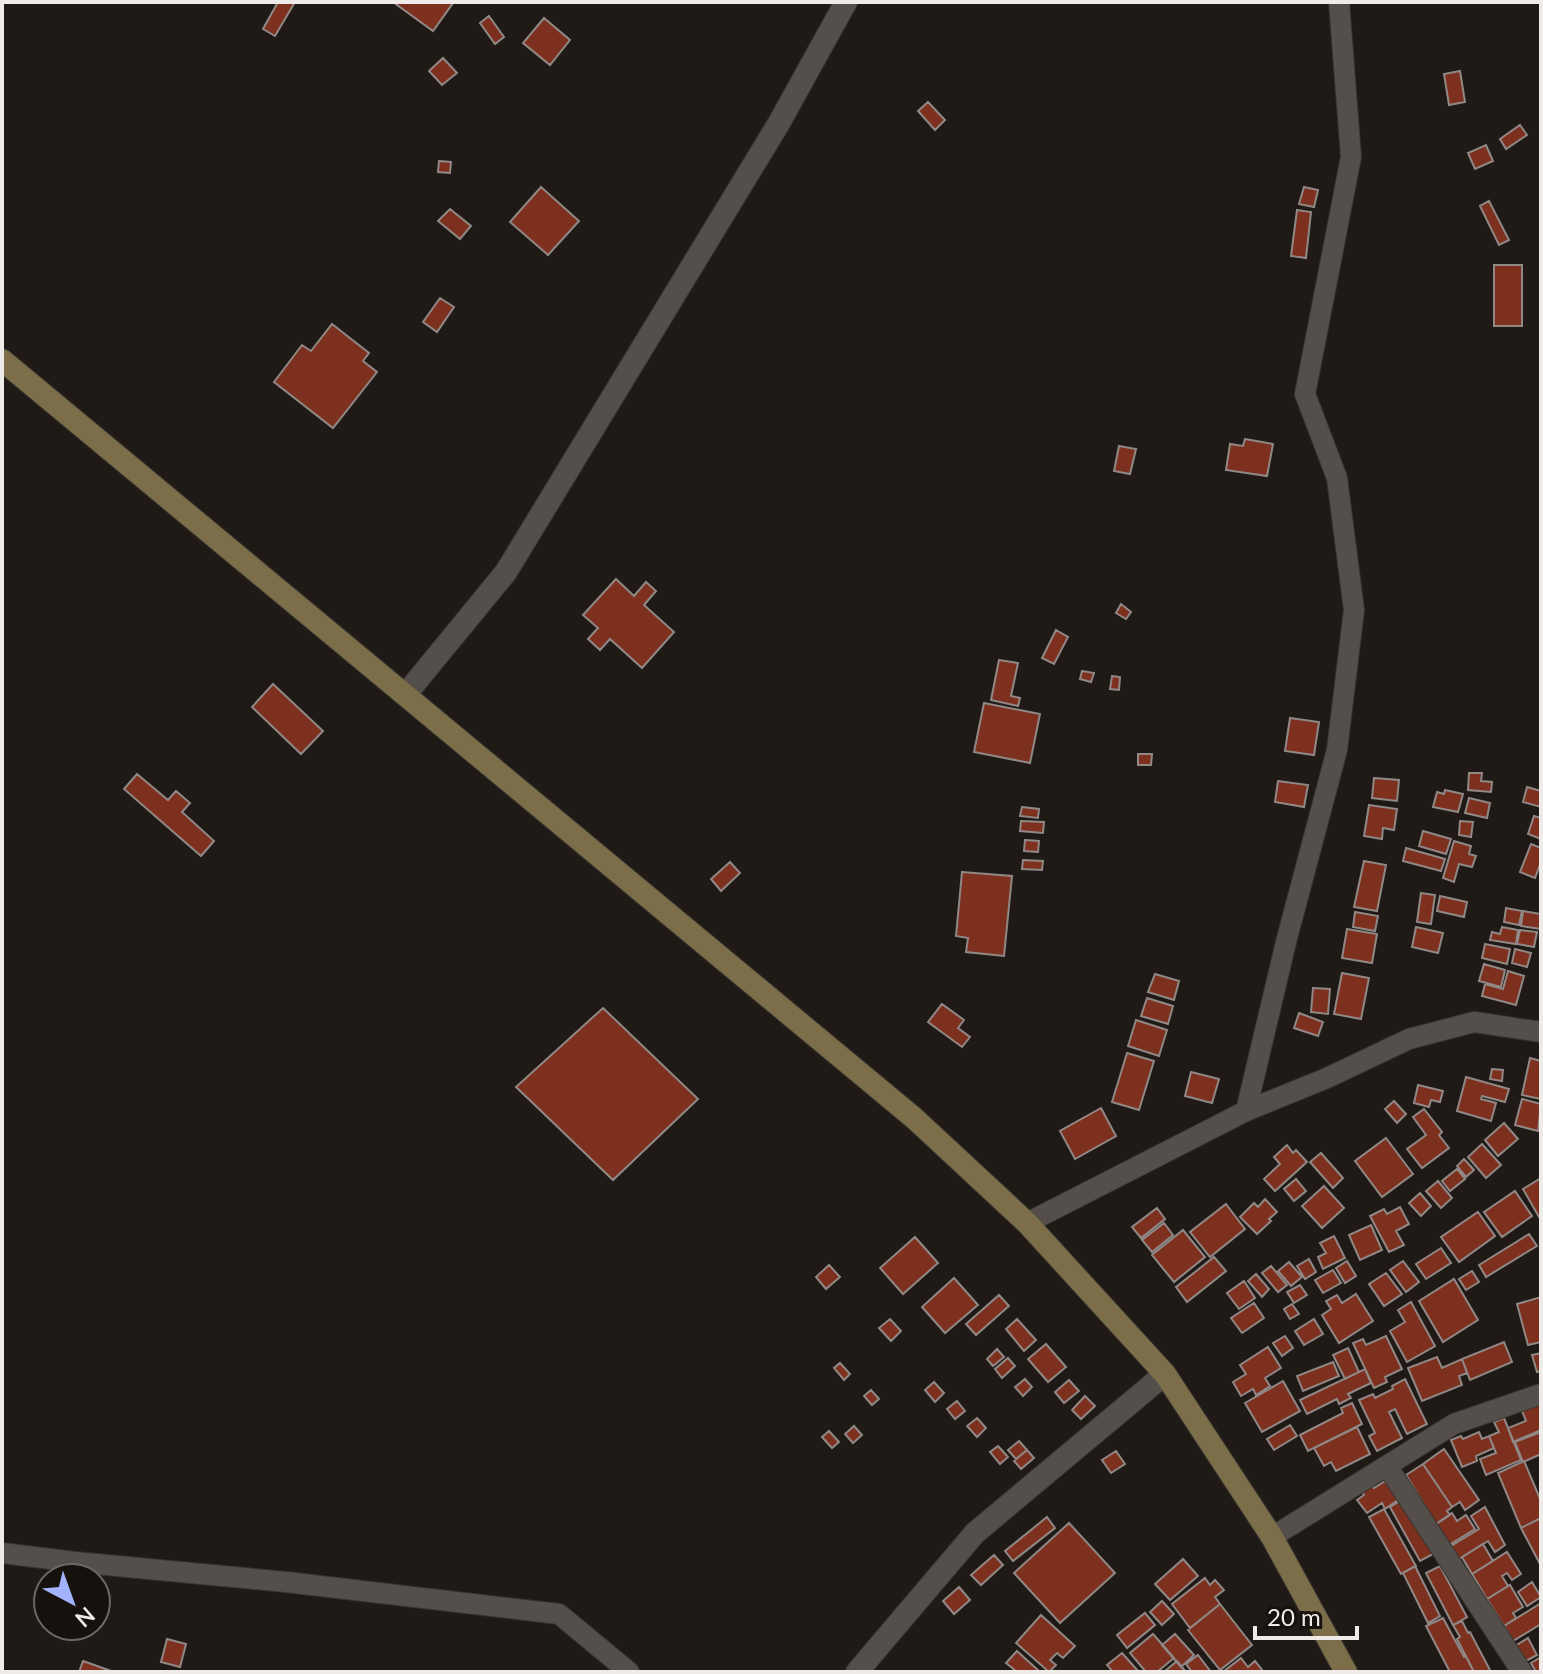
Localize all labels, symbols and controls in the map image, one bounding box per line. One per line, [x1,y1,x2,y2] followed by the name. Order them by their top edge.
[32,1562,112,1642] north arrow
[1255,1590,1357,1640] scale bar
[70,1602,101,1633] text: N
[1267,1602,1321,1631] text: 20 m

